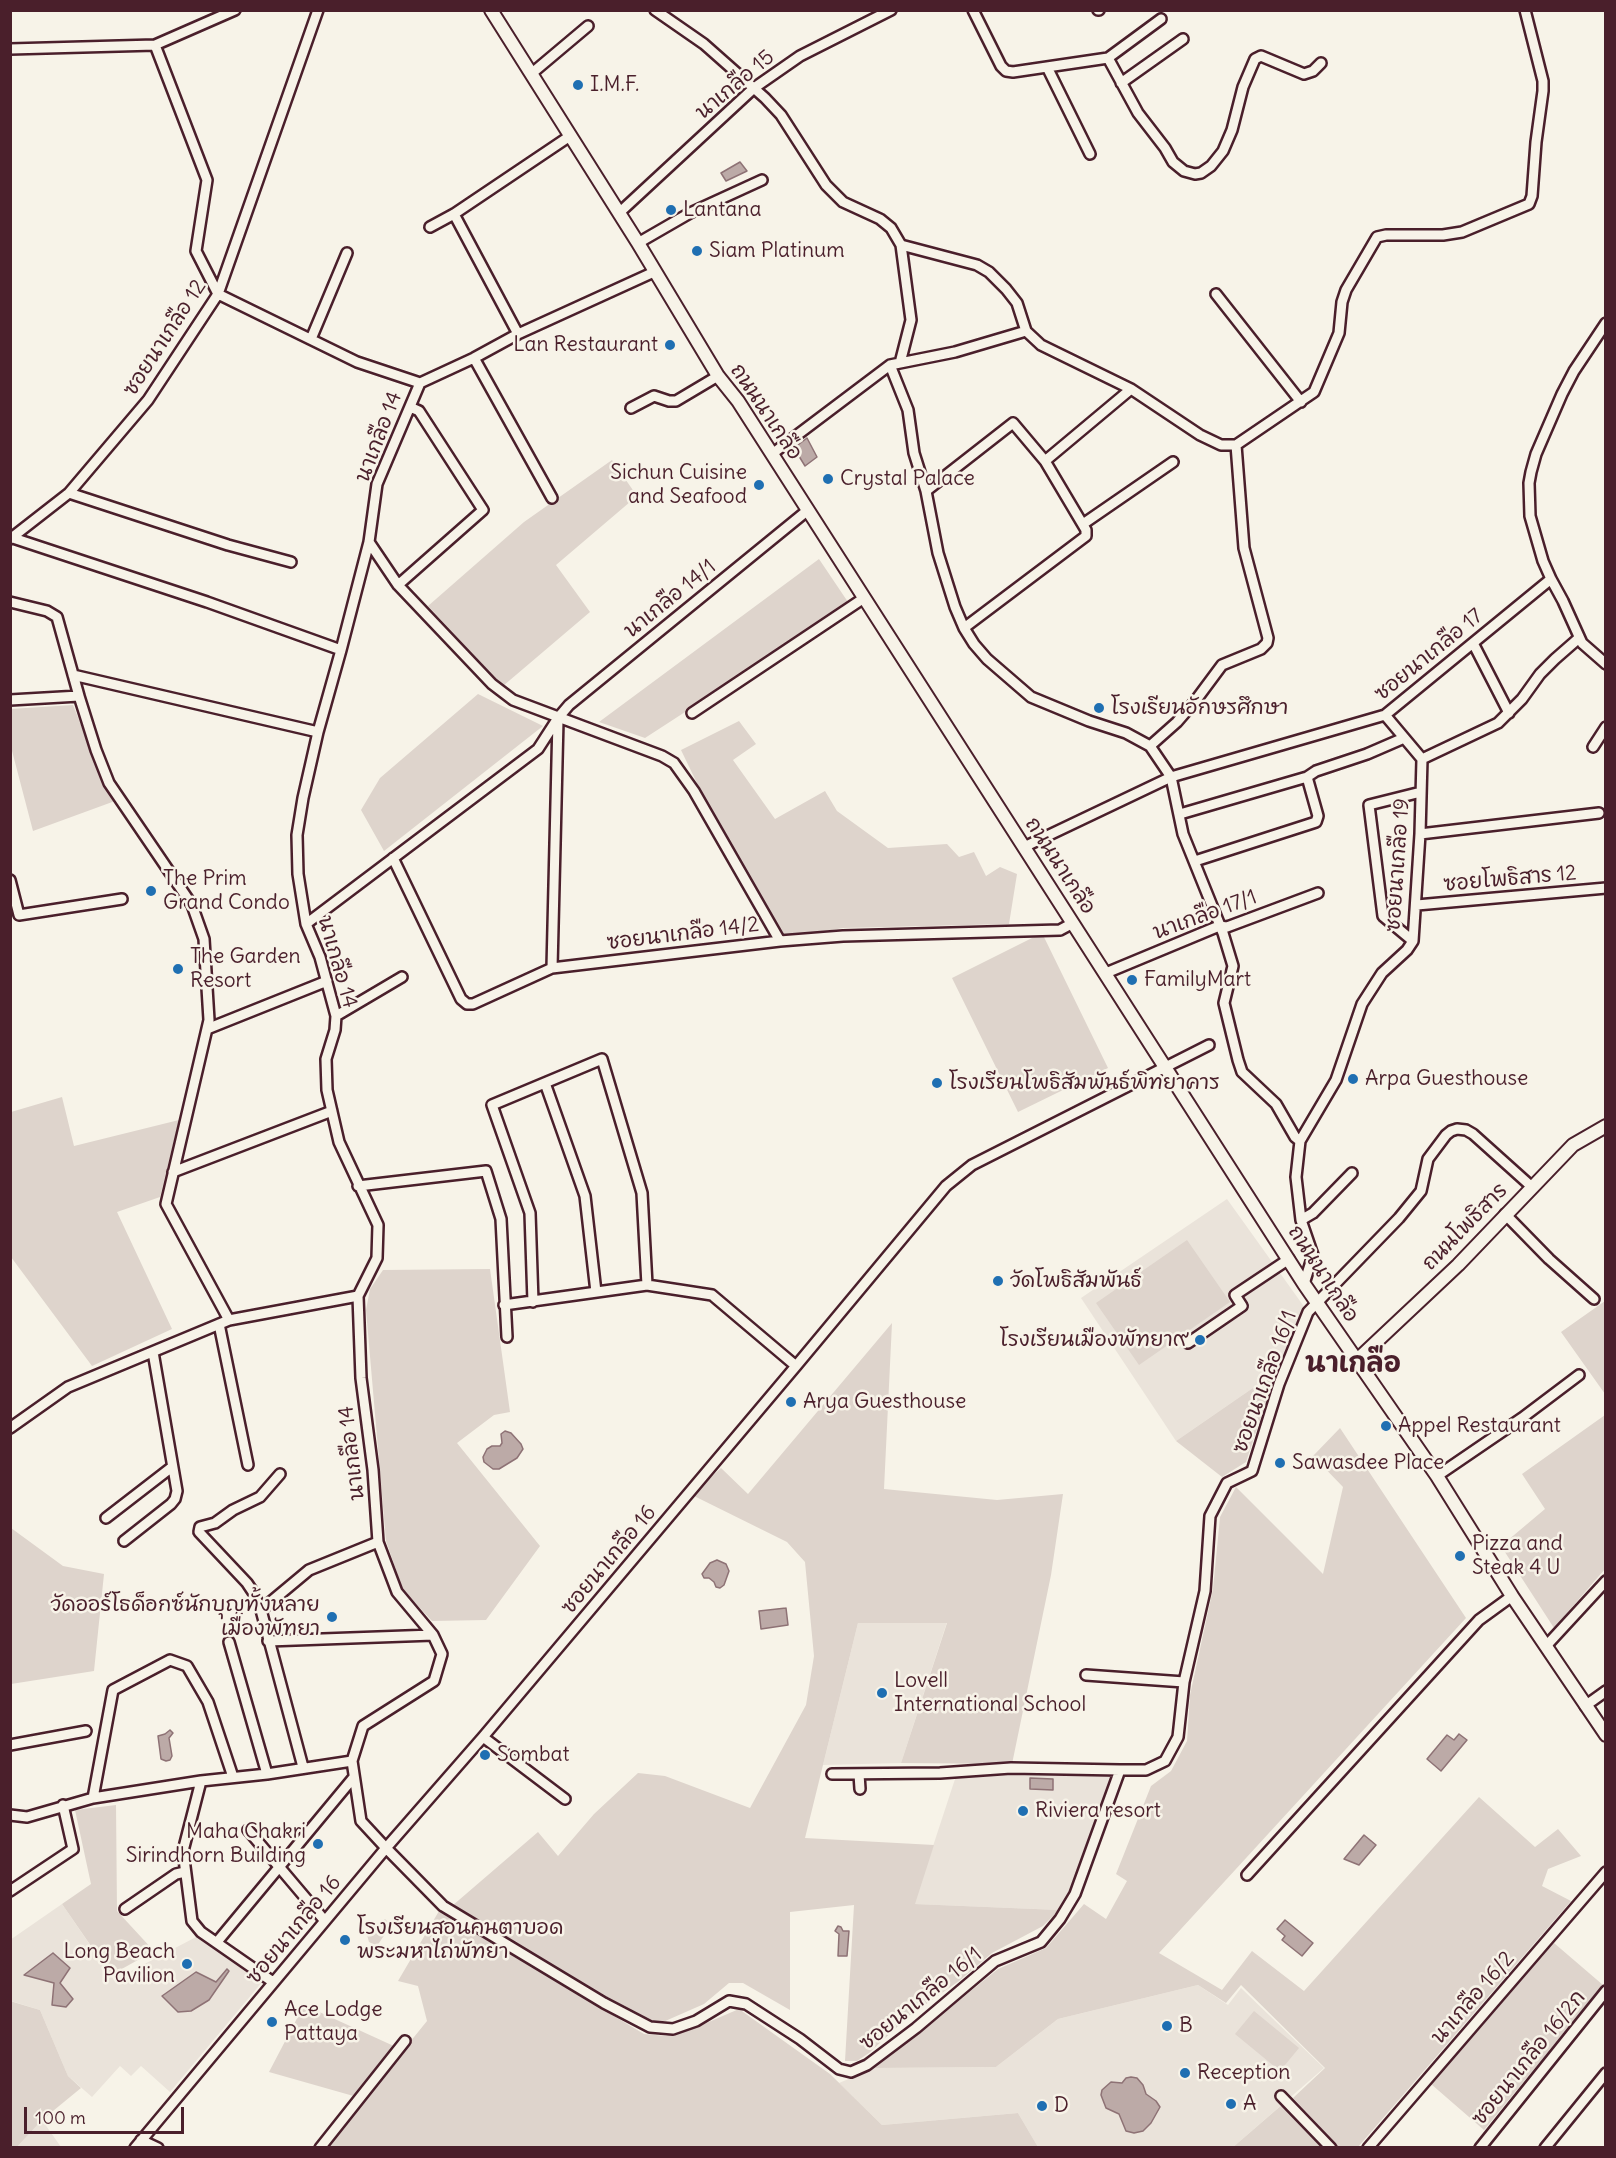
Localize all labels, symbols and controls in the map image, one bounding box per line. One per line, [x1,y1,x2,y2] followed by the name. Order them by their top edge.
[691,45,779,125] street label: นาเกลือ 15
[590,72,639,98] place label: I.M.F.
[571,78,585,92] marker: I.M.F.
[683,197,761,223] place label: Lantana
[664,203,678,217] marker: Lantana
[709,238,845,264] place label: Siam Platinum
[690,244,704,258] marker: Siam Platinum
[118,275,212,401] street label: ซอยนาเกลือ 12
[513,332,658,358] place label: Lan Restaurant
[663,338,677,352] marker: Lan Restaurant
[725,359,807,465] street label: ถนนนาเกลือ
[350,388,408,486] street label: นาเกลือ 14
[610,460,747,510] place label: Sichun Cuisine and Seafood
[840,466,975,492] place label: Crystal Palace
[821,472,835,486] marker: Crystal Palace
[752,478,766,492] marker: Sichun Cuisine and Seafood
[619,554,721,644] street label: นาเกลือ 14/1
[1370,604,1488,706] street label: ซอยนาเกลือ 17
[1111,695,1288,721] place label: โรงเรียนอักษรศึกษา
[1092,701,1106,715] marker: โรงเรียนอักษรศึกษา
[1381,797,1415,933] street label: ซอยนาเกลือ 19
[1019,813,1101,919] street label: ถนนนาเกลือ
[1442,861,1578,897] street label: ซอยโพธิสาร 12
[163,866,290,916] place label: The Prim Grand Condo
[144,884,158,898] marker: The Prim Grand Condo
[1150,885,1260,945] street label: นาเกลือ 17/1
[606,912,760,956] street label: ซอยนาเกลือ 14/2
[312,913,362,1011] street label: นาเกลือ 14
[190,944,301,994] place label: The Garden Resort
[171,962,185,976] marker: The Garden Resort
[1144,967,1251,993] place label: FamilyMart
[1125,973,1139,987] marker: FamilyMart
[1365,1066,1528,1092] place label: Arpa Guesthouse
[949,1070,1220,1096] place label: โรงเรียนโพธิสัมพันธ์พิทยาคาร
[1346,1072,1360,1086] marker: Arpa Guesthouse
[930,1076,944,1090] marker: โรงเรียนโพธิสัมพันธ์พิทยาคาร
[1417,1178,1513,1276] street label: ถนนโพธิสาร
[1282,1221,1364,1327] street label: ถนนนาเกลือ
[1010,1268,1142,1294] place label: วัดโพธิสัมพันธ์
[991,1274,1005,1288] marker: วัดโพธิสัมพันธ์
[1228,1307,1302,1457] street label: ซอยนาเกลือ 16/1
[1000,1327,1188,1353] place label: โรงเรียนเมืองพัทยา๙
[1193,1333,1207,1347] marker: โรงเรียนเมืองพัทยา๙
[1305,1348,1401,1380] district label: นาเกลือ
[803,1389,966,1415] place label: Arya Guesthouse
[784,1395,798,1409] marker: Arya Guesthouse
[334,1404,370,1502] street label: นาเกลือ 14
[1398,1413,1561,1439] place label: Appel Restaurant
[1379,1419,1393,1433] marker: Appel Restaurant
[1292,1450,1444,1476] place label: Sawasdee Place
[1273,1456,1287,1470] marker: Sawasdee Place
[556,1501,662,1619] street label: ซอยนาเกลือ 16
[1472,1531,1563,1581] place label: Pizza and Steak 4 U
[1453,1549,1467,1563] marker: Pizza and Steak 4 U
[51,1592,320,1642] place label: วัดออร์โธด็อกซ์นักบุญทั้งหลาย เมืองพัทยา
[325,1610,339,1624] marker: วัดออร์โธด็อกซ์นักบุญทั้งหลาย เมืองพัทยา
[894,1668,1086,1718] place label: Lovell International School
[875,1686,889,1700] marker: Lovell International School
[497,1742,570,1768] place label: Sombat
[478,1748,492,1762] marker: Sombat
[1035,1798,1161,1824] place label: Riviera resort
[1016,1804,1030,1818] marker: Riviera resort
[126,1819,306,1869] place label: Maha Chakri Sirindhorn Building
[311,1837,325,1851] marker: Maha Chakri Sirindhorn Building
[241,1871,347,1989] street label: ซอยนาเกลือ 16
[357,1915,563,1965] place label: โรงเรียนสอนคนตาบอด พระมหาไถ่พัทยา
[338,1933,352,1947] marker: โรงเรียนสอนคนตาบอด พระมหาไถ่พัทยา
[63,1939,175,1989] place label: Long Beach Pavilion
[855,1942,987,2056] street label: ซอยนาเกลือ 16/1
[1426,1947,1520,2049] street label: นาเกลือ 16/2
[180,1957,194,1971] marker: Long Beach Pavilion
[1467,1985,1591,2131] street label: ซอยนาเกลือ 16/2ก
[284,1997,382,2047] place label: Ace Lodge Pattaya
[1179,2013,1193,2039] place label: B
[265,2015,279,2029] marker: Ace Lodge Pattaya
[1160,2019,1174,2033] marker: B
[1197,2060,1290,2086] place label: Reception
[1178,2066,1192,2080] marker: Reception
[1243,2091,1256,2117] place label: A
[1054,2093,1069,2119] place label: D
[27,2095,188,2133] scale bar
[1224,2097,1238,2111] marker: A
[1035,2099,1049,2113] marker: D
[35,2106,86,2129] text: 100 m

